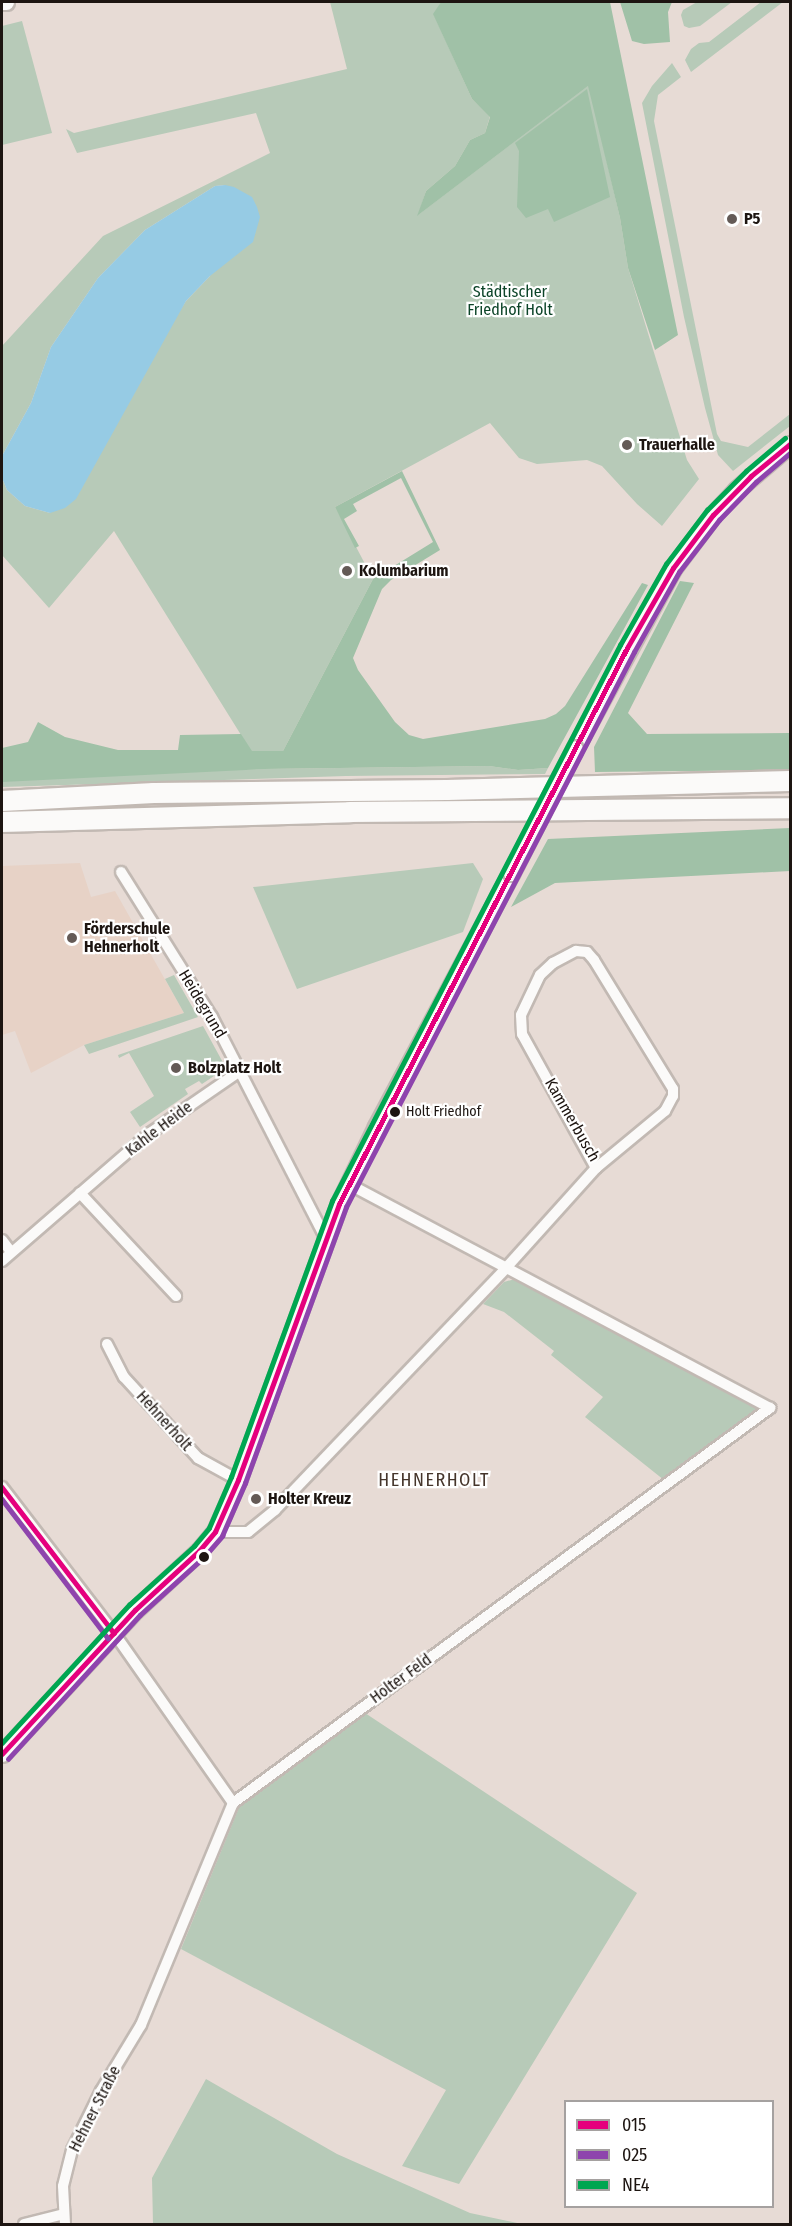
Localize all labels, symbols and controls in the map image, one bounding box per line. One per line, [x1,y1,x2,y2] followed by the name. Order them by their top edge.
[744,209,760,229] place label: P5
[725,212,739,226] marker: P5
[467,282,553,320] park label: Städtischer Friedhof Holt
[639,435,715,455] place label: Trauerhalle
[620,438,634,452] marker: Trauerhalle
[359,561,448,581] place label: Kolumbarium
[340,564,354,578] marker: Kolumbarium
[84,919,170,957] place label: Förderschule Hehnerholt
[65,931,79,945] marker: Förderschule Hehnerholt
[174,966,230,1042] street label: Heidegrund
[188,1058,281,1078] place label: Bolzplatz Holt
[169,1061,183,1075] marker: Bolzplatz Holt
[540,1075,604,1165] street label: Kammerbusch
[122,1098,196,1160] street label: Kahle Heide
[406,1104,481,1120] place label: Holt Friedhof
[389,1106,401,1118] marker: Holt Friedhof
[132,1387,196,1455] street label: Hehnerholt
[378,1469,490,1491] district label: HEHNERHOLT
[268,1489,351,1509] place label: Holter Kreuz
[249,1492,263,1506] marker: Holter Kreuz
[198,1551,210,1563] unlabelled marker
[366,1650,436,1708] street label: Holter Feld
[65,2063,125,2155] street label: Hehner Straße
[564,2100,774,2208] legend
[622,2114,646,2136] text: 015
[622,2144,647,2166] text: 025
[622,2174,650,2196] text: NE4

